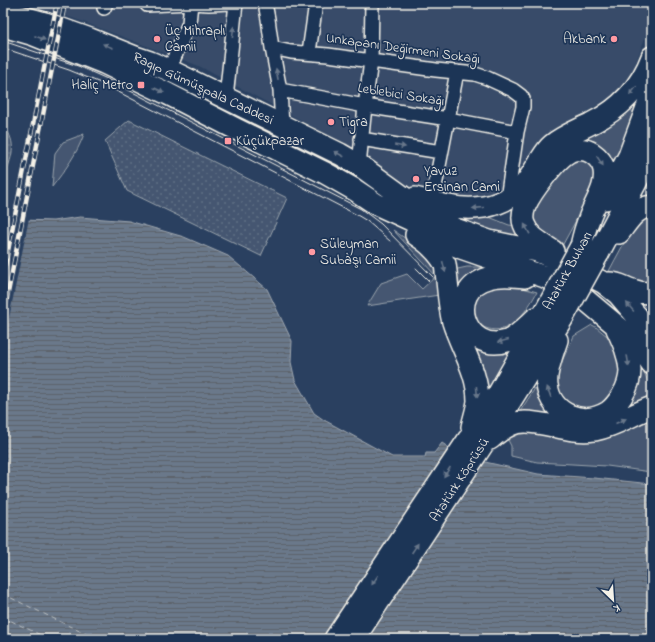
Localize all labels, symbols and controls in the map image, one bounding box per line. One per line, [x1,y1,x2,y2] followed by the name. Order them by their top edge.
[165,21,225,58] place label: Üç Mihraplı Camii
[229,26,236,38] one-way arrow
[324,28,482,71] street label: Unkapanı Değirmeni Sokağı
[563,29,607,50] place label: Akbank
[152,34,162,44] marker: Üç Mihraplı Camii
[609,34,619,44] marker: Akbank
[35,35,47,41] one-way arrow
[101,42,113,48] one-way arrow
[129,47,277,132] street label: Ragıp Gümüşpala Caddesi
[273,67,279,80] one-way arrow
[72,75,133,96] place label: Haliç Metro
[356,78,446,113] street label: Leblebici Sokağı
[136,80,146,90] marker: Haliç Metro
[628,86,637,97] one-way arrow
[154,87,166,93] one-way arrow
[339,112,368,134] place label: Tigra
[326,117,336,127] marker: Tigra
[236,131,305,152] place label: Küçükpazar
[223,136,233,146] marker: Küçükpazar
[394,143,406,149] one-way arrow
[333,151,345,158] one-way arrow
[596,155,603,167] one-way arrow
[424,161,500,198] place label: Yavuz Ersinan Cami
[411,174,421,184] marker: Yavuz Ersinan Cami
[472,204,484,211] one-way arrow
[524,223,530,235] one-way arrow
[538,228,598,314] street label: Atatürk Bulvarı
[320,234,396,271] place label: Süleyman Subaşı Camii
[307,247,317,257] marker: Süleyman Subaşı Camii
[442,261,448,274] one-way arrow
[625,302,634,313] one-way arrow
[497,338,509,344] one-way arrow
[625,355,631,367] one-way arrow
[474,386,480,398] one-way arrow
[546,386,552,398] one-way arrow
[615,418,626,424] one-way arrow
[425,434,495,526] street label: Atatürk Köprüsü
[443,467,451,477] one-way arrow
[411,542,418,554] one-way arrow
[371,575,379,585] one-way arrow
[593,580,633,620] north arrow
[610,600,623,617] text: K

